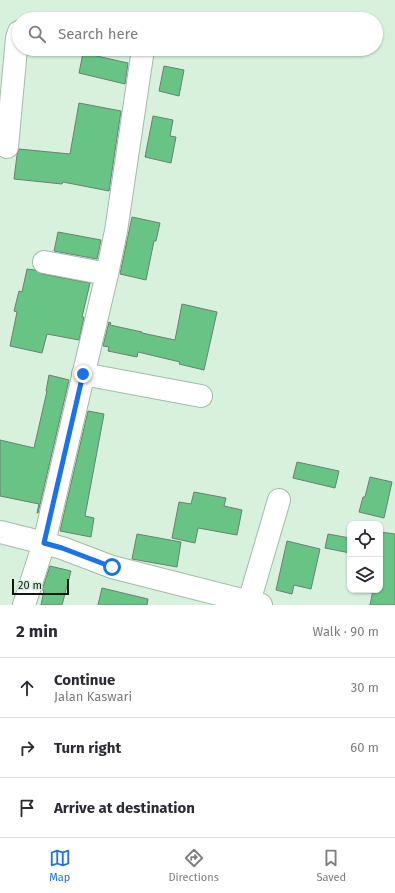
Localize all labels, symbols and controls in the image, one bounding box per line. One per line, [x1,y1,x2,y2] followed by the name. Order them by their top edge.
[12,12,383,56] search box
[26,23,48,45] icon: search
[58,25,138,43] text: Search here
[74,365,92,383] route end
[347,521,383,593] map controls
[347,521,383,557] button: locate
[347,557,383,593] button: layers
[103,558,121,576] route start
[12,577,69,596] scale bar
[18,579,42,592] text: 20 m
[16,621,58,642] text: 2 min
[313,624,379,639] text: Walk · 90 m
[54,671,115,689] text: Continue
[16,677,38,699] icon: ahead
[351,680,379,695] text: 30 m
[54,689,132,704] text: Jalan Kaswari
[16,737,38,759] icon: right
[54,739,121,757] text: Turn right
[350,740,379,755] text: 60 m
[16,797,38,819] icon: arrive
[54,799,195,817] text: Arrive at destination
[49,847,71,884] tab: Map
[168,847,219,884] tab: Directions
[316,847,346,884] tab: Saved

